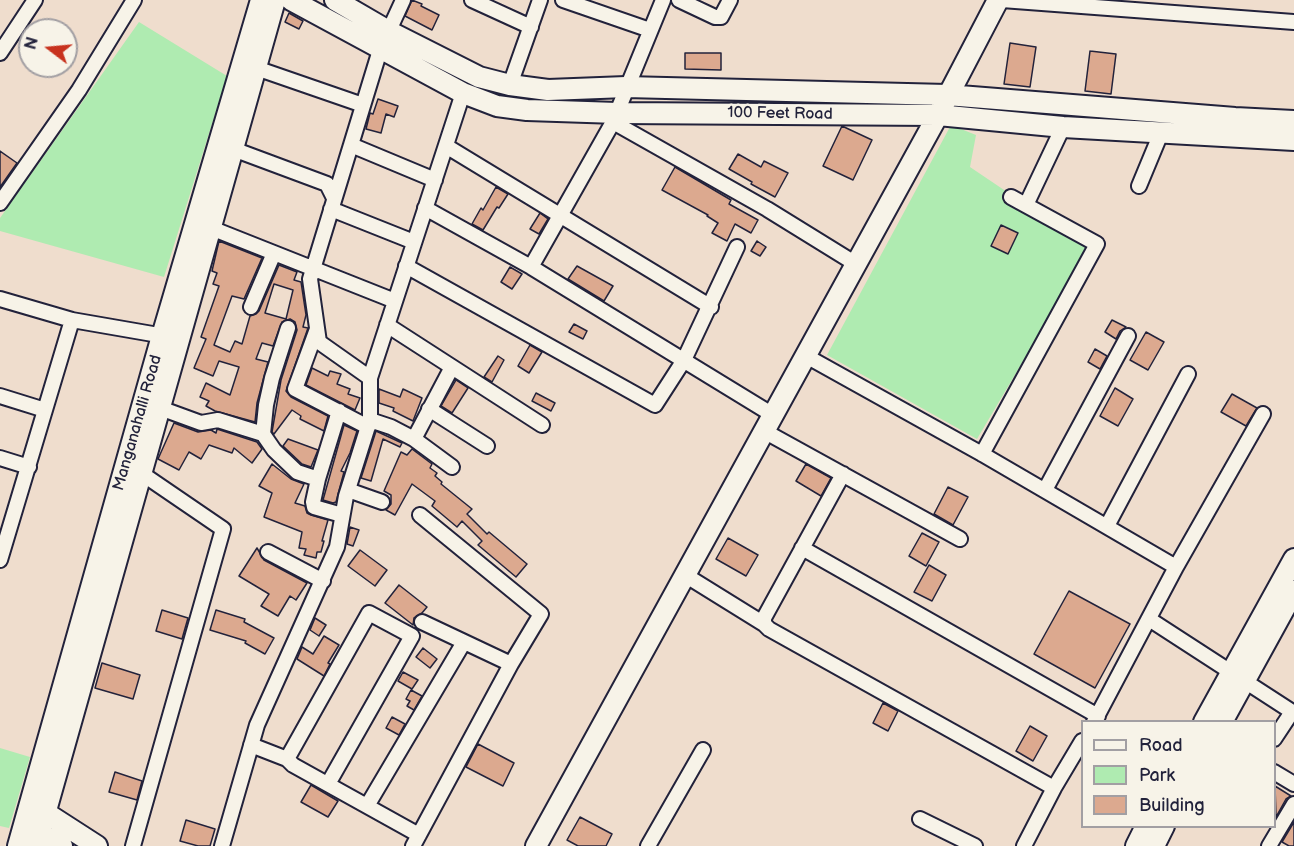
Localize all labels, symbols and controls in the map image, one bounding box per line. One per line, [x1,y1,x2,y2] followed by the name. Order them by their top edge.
[18,18,78,78] north arrow
[21,35,43,52] text: N
[727,103,833,125] street label: 100 Feet Road
[109,353,167,493] street label: Manganahalli Road
[1081,720,1276,828] legend
[1139,735,1183,756] text: Road
[1139,765,1175,786] text: Park
[1139,795,1205,816] text: Building

